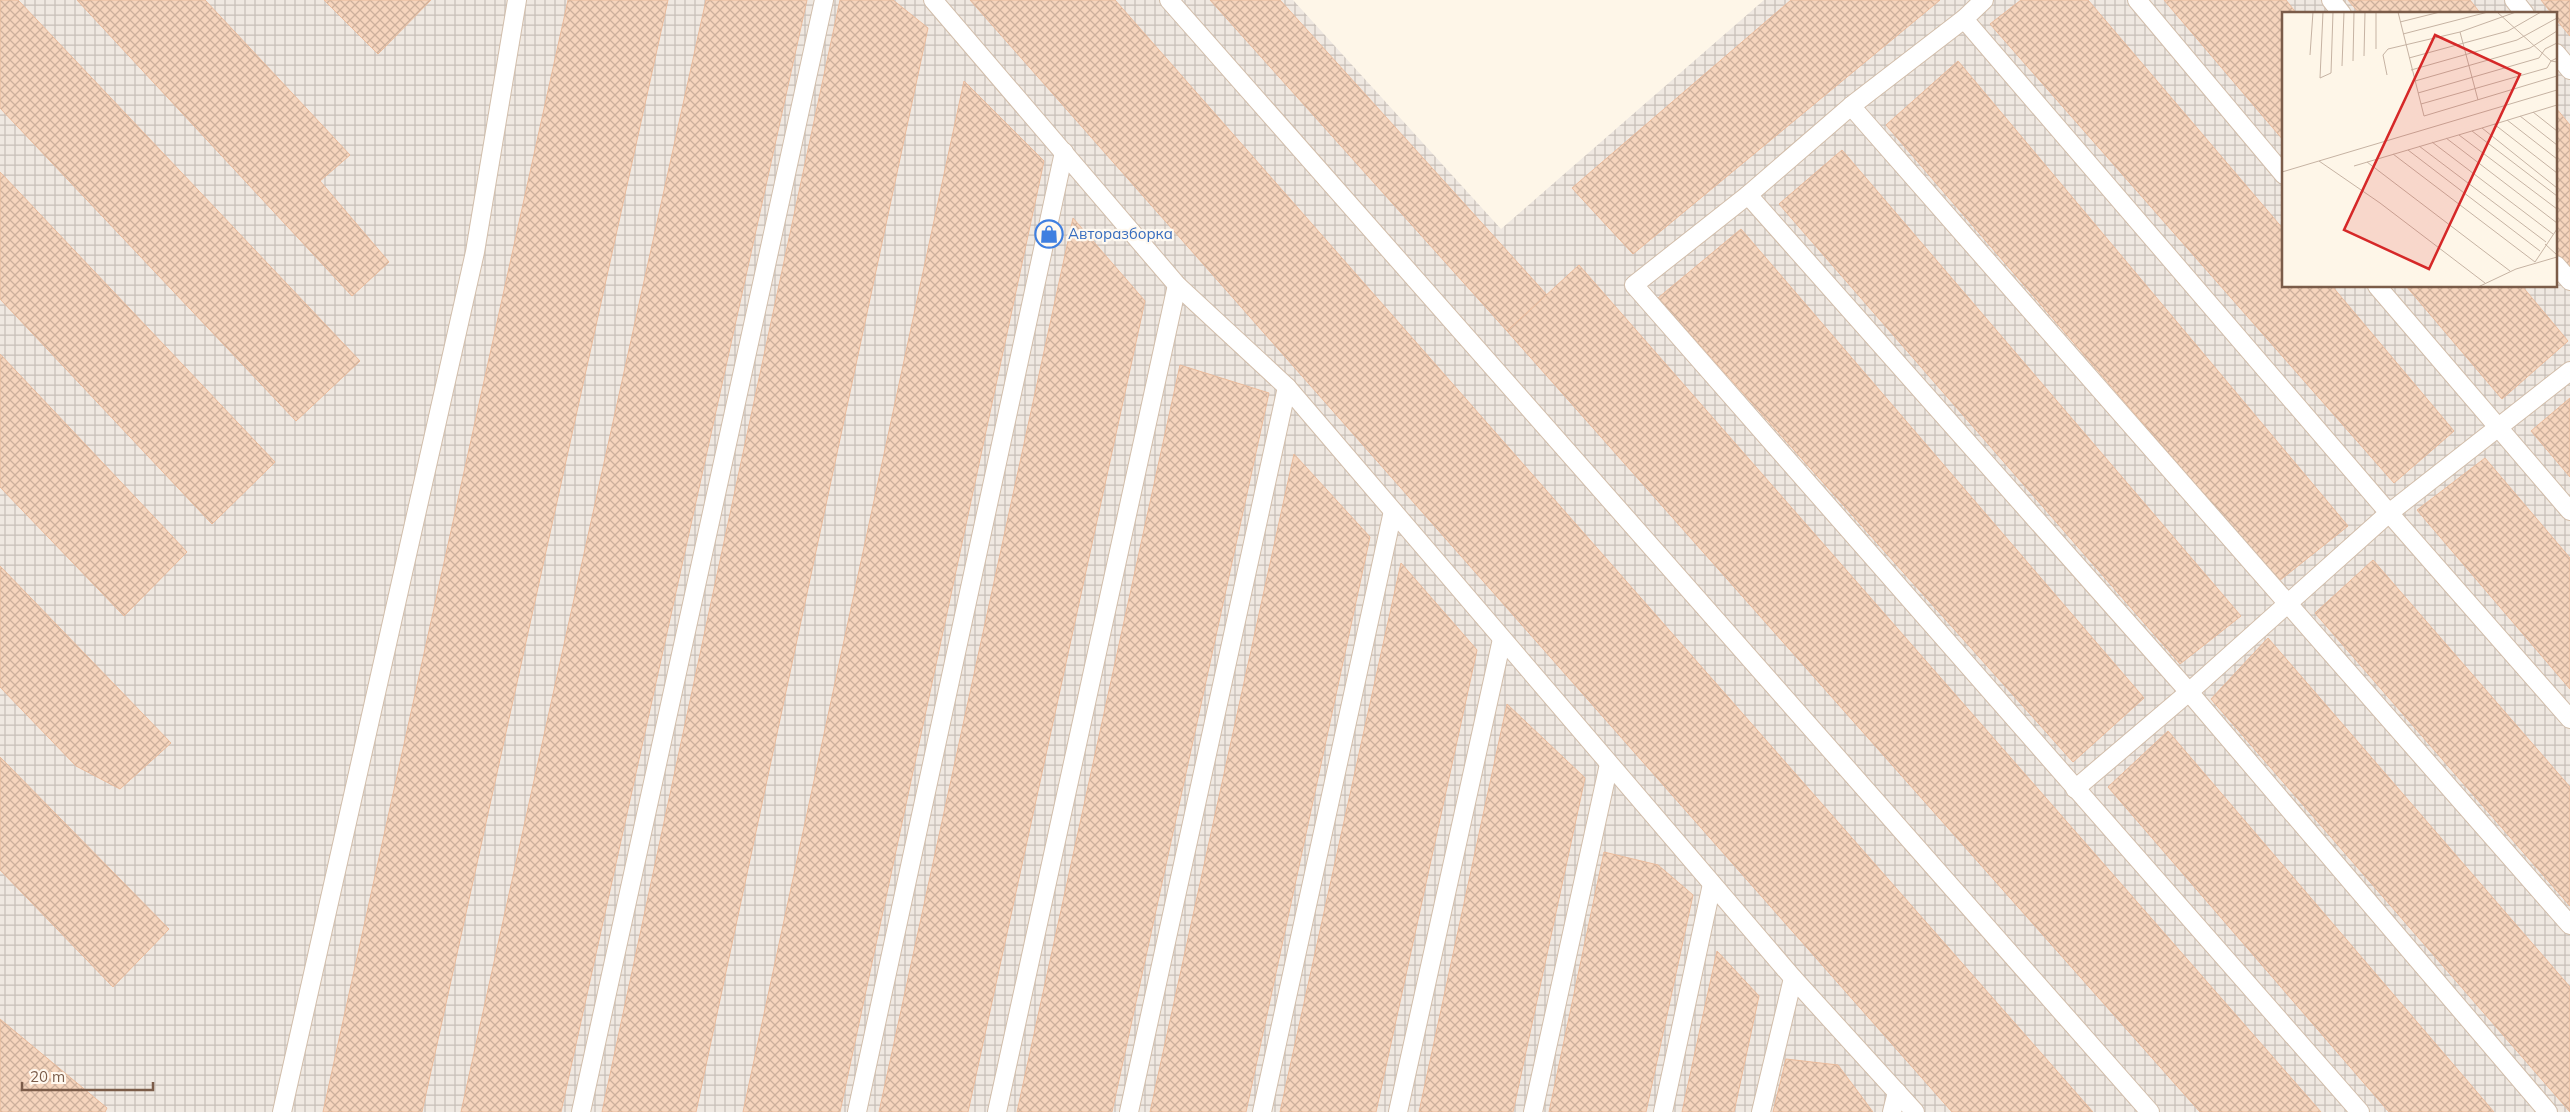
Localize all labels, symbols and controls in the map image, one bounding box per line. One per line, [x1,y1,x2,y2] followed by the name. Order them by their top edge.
[2282,12,2558,288] inset map
[1034,219,1064,249] shop icon: Авторазборка
[1068,224,1173,243] place label: Авторазборка
[22,1060,154,1092] scale bar
[30,1067,65,1086] text: 20 m

